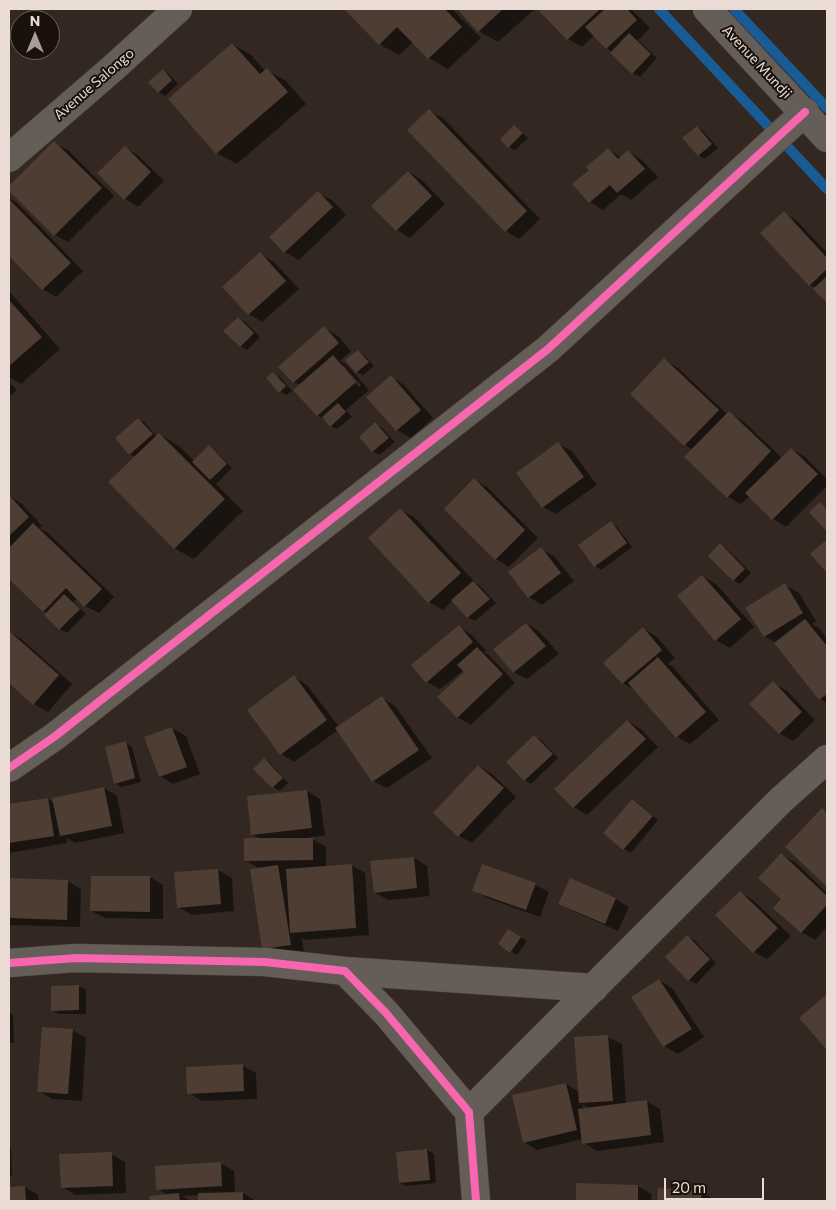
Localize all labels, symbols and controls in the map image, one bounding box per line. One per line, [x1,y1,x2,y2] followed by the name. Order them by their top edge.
[10,10,60,60] north arrow
[30,12,40,29] text: N
[719,22,795,102] street label: Avenue Mundji
[51,45,137,123] street label: Avenue Salongo
[666,1168,766,1200] scale bar
[672,1178,706,1196] text: 20 m

